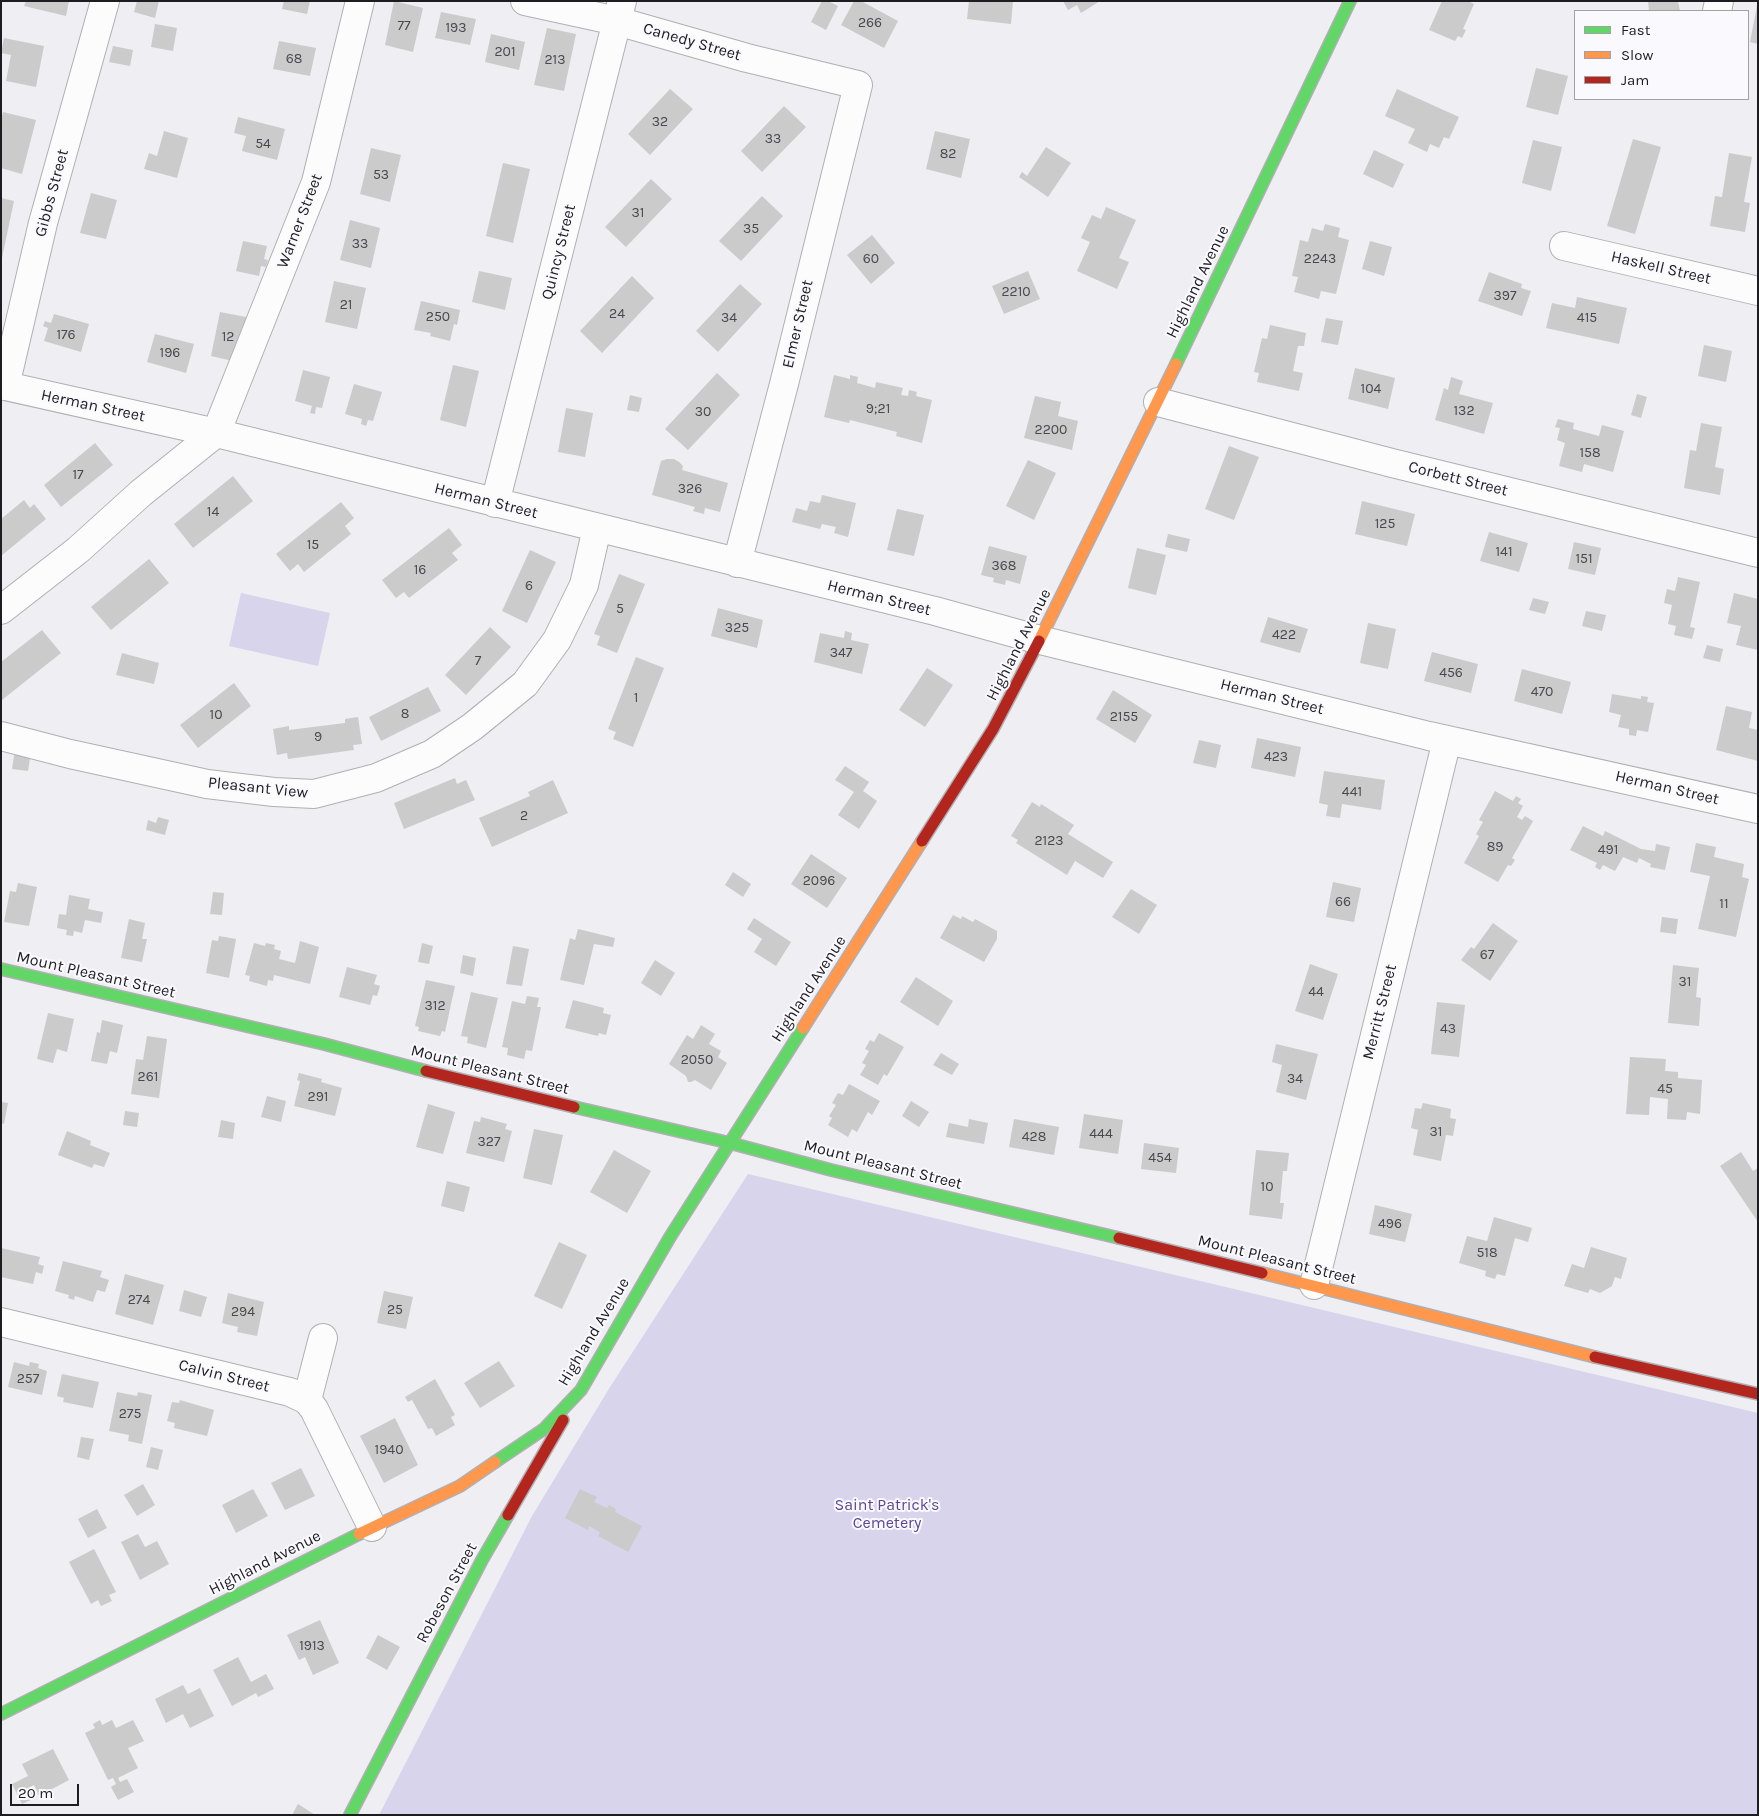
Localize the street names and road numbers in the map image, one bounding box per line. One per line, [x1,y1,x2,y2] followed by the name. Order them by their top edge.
[641,19,743,65] street label: Canedy Street
[31,147,73,239] street label: Gibbs Street
[273,171,327,271] street label: Warner Street
[538,202,580,302] street label: Quincy Street
[1162,223,1234,341] street label: Highland Avenue
[1609,247,1713,289] street label: Haskell Street
[779,278,817,370] street label: Elmer Street
[39,386,147,426] street label: Herman Street
[1406,457,1510,501] street label: Corbett Street
[432,479,540,523] street label: Herman Street
[825,576,933,620] street label: Herman Street
[983,586,1055,704] street label: Highland Avenue
[1218,675,1326,719] street label: Herman Street
[1613,767,1721,809] street label: Herman Street
[207,773,309,803] street label: Pleasant View
[767,932,851,1046] street label: Highland Avenue
[15,947,177,1003] street label: Mount Pleasant Street
[1359,962,1401,1062] street label: Merritt Street
[409,1041,571,1099] street label: Mount Pleasant Street
[802,1136,964,1194] street label: Mount Pleasant Street
[1196,1231,1358,1289] street label: Mount Pleasant Street
[554,1274,634,1390] street label: Highland Avenue
[176,1355,272,1397] street label: Calvin Street
[206,1527,324,1599] street label: Highland Avenue
[413,1540,481,1646] street label: Robeson Street

